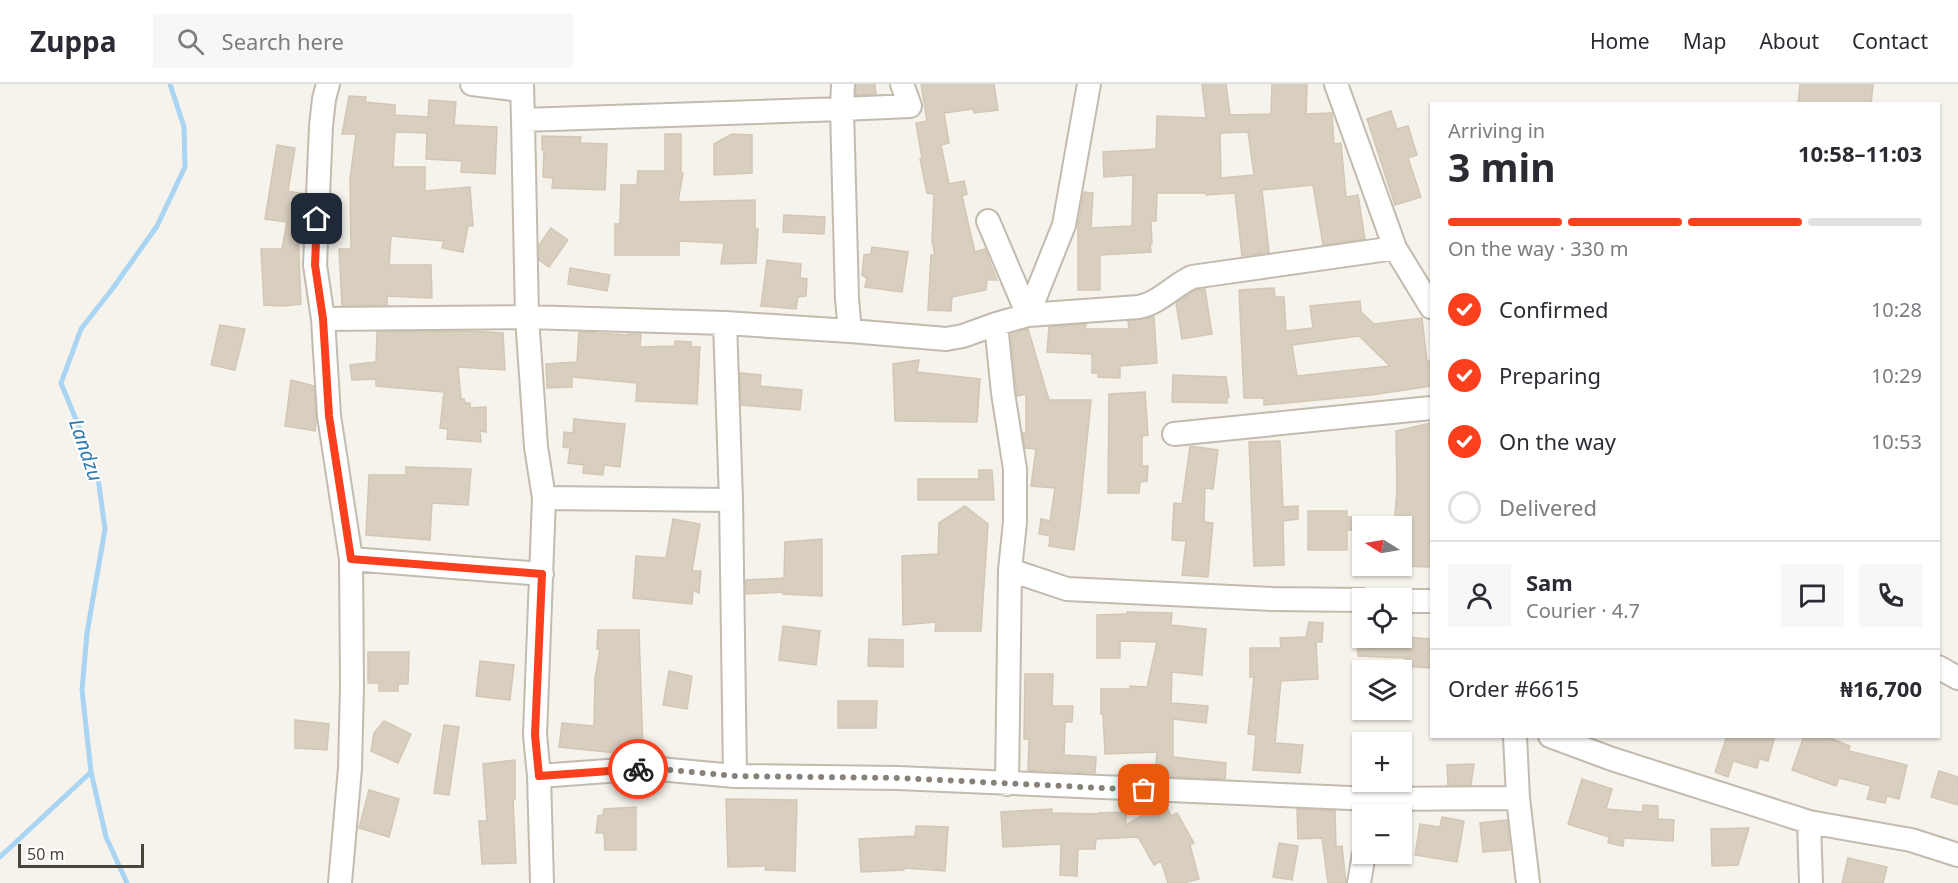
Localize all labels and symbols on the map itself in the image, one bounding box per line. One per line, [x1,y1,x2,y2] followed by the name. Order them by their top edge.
[291,193,342,244] pin
[63,415,110,485] water label: Landzu
[1352,516,1412,576] north arrow
[608,739,668,799] courier
[1118,764,1169,815] pin
[18,841,144,868] scale bar

